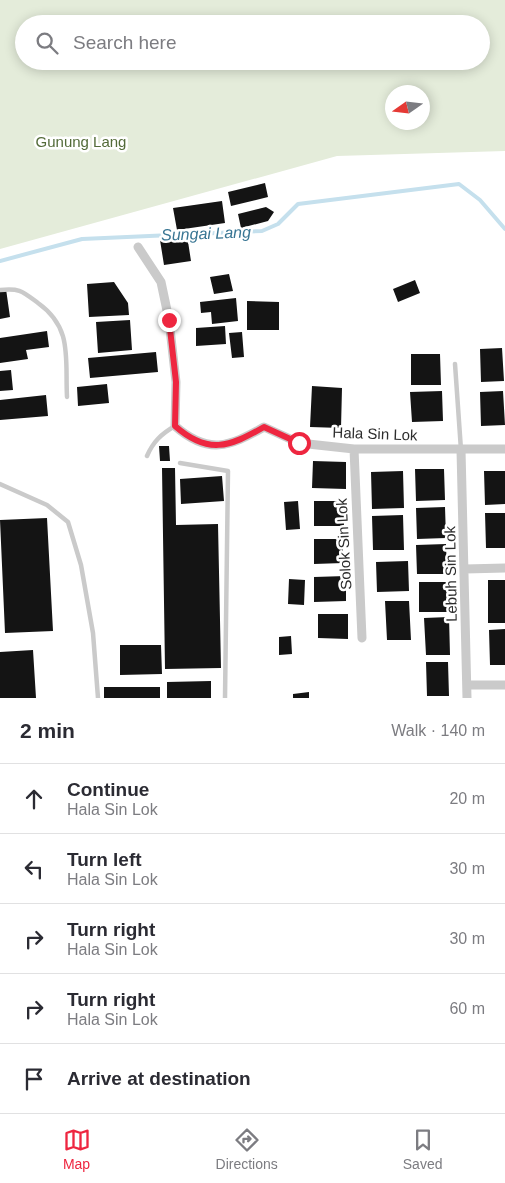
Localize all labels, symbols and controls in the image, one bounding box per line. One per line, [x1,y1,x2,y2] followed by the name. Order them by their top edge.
[15,15,490,70] search box
[33,29,61,57] icon: search
[73,32,177,53] text: Search here
[385,85,430,130] north arrow
[36,133,126,150] park label: Gunung Lang
[161,223,251,244] water label: Sungai Lang
[158,309,181,332] route end
[332,424,418,443] street label: Hala Sin Lok
[288,432,311,455] route start
[333,497,354,590] street label: Solok Sin Lok
[441,525,460,622] street label: Lebuh Sin Lok
[20,719,75,742] text: 2 min
[391,722,485,739] text: Walk · 140 m
[67,779,149,800] text: Continue
[20,785,48,813] icon: ahead
[449,790,485,807] text: 20 m
[67,801,158,818] text: Hala Sin Lok
[67,849,142,870] text: Turn left
[20,855,48,883] icon: left
[449,860,485,877] text: 30 m
[67,871,158,888] text: Hala Sin Lok
[67,919,155,940] text: Turn right
[20,925,48,953] icon: right
[449,930,485,947] text: 30 m
[67,941,158,958] text: Hala Sin Lok
[67,989,155,1010] text: Turn right
[20,995,48,1023] icon: right
[449,1000,485,1017] text: 60 m
[67,1011,158,1028] text: Hala Sin Lok
[20,1065,48,1093] icon: arrive
[67,1068,251,1089] text: Arrive at destination
[63,1126,91,1172] tab: Map
[216,1126,278,1172] tab: Directions
[403,1126,442,1172] tab: Saved

